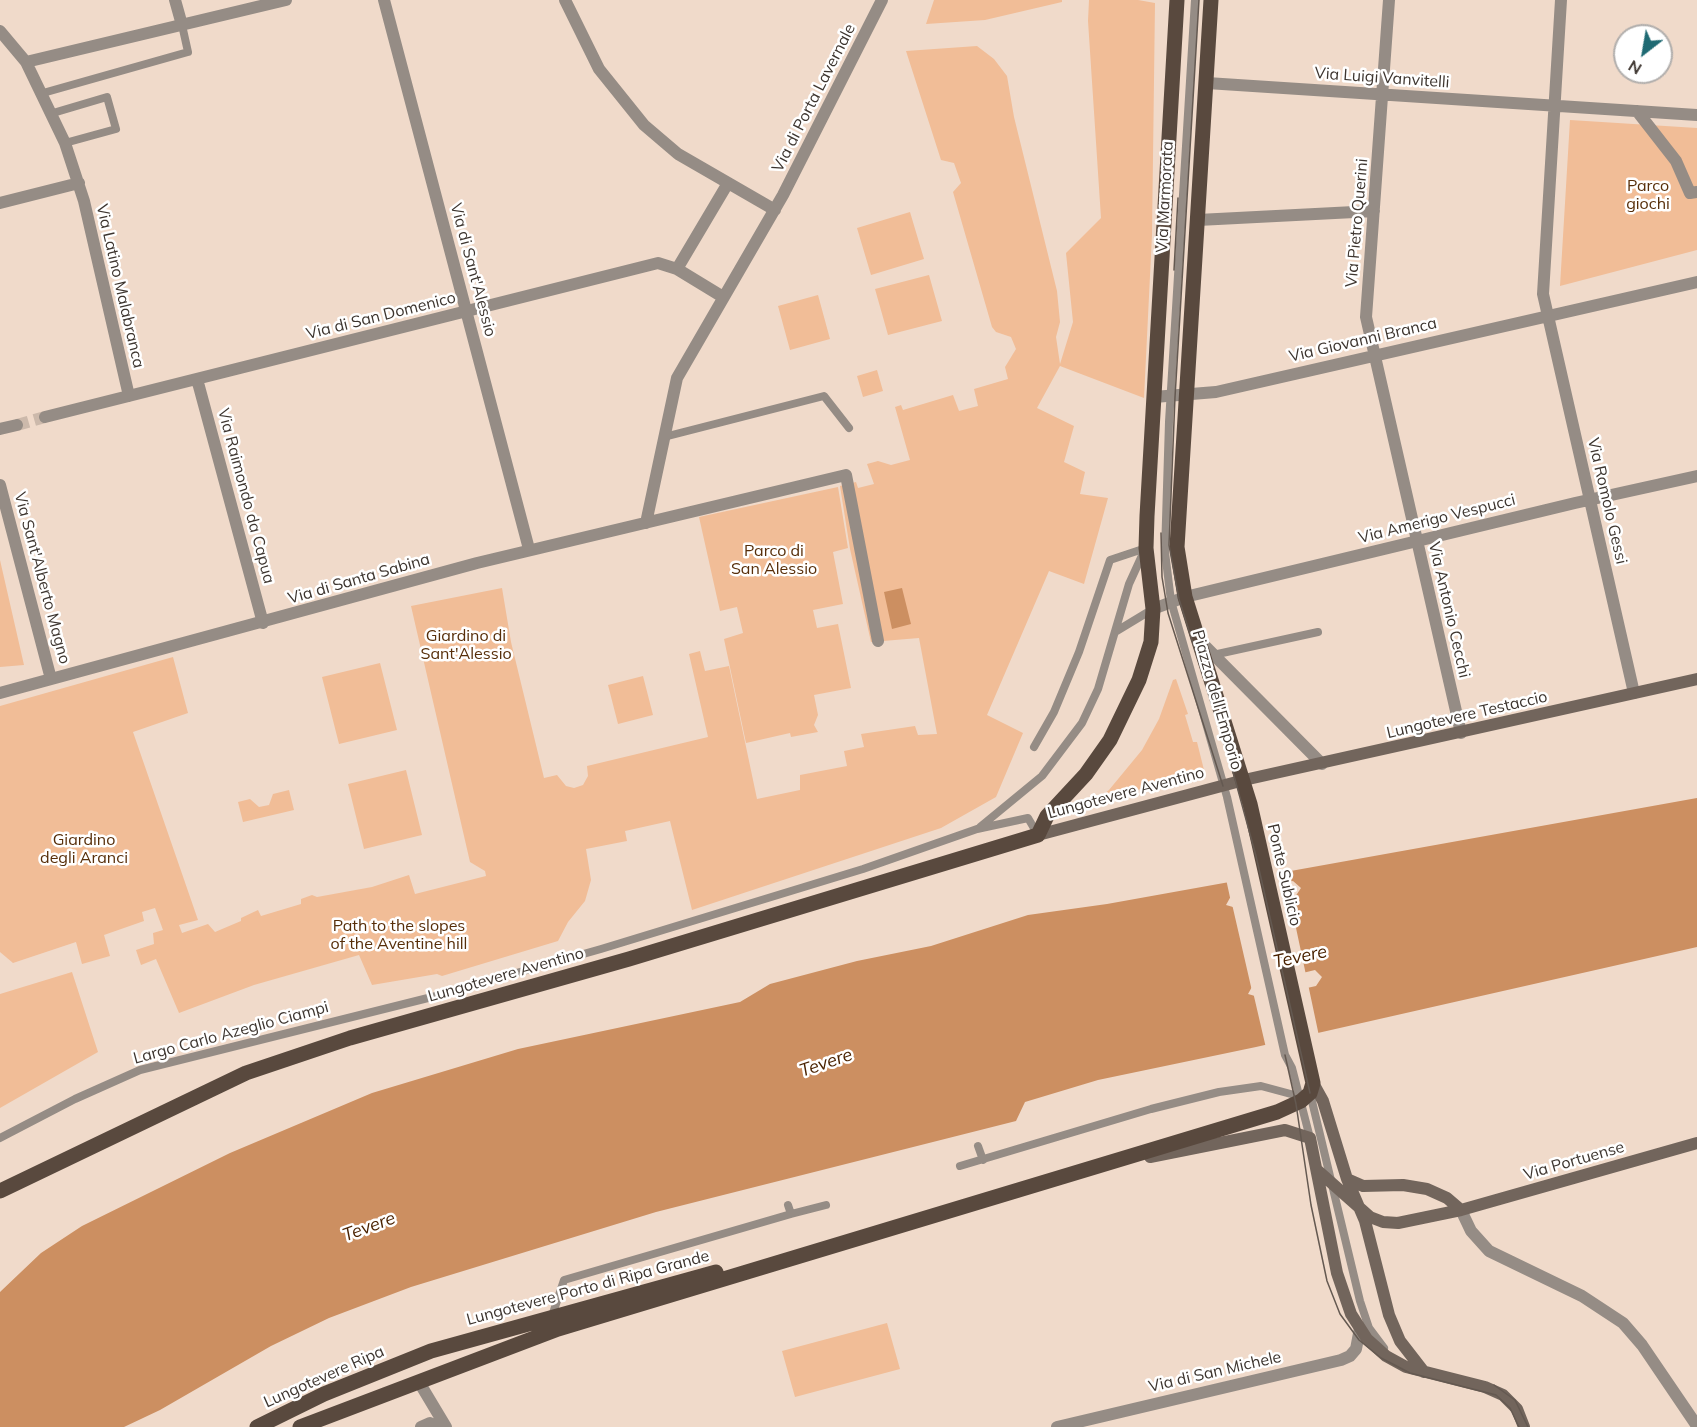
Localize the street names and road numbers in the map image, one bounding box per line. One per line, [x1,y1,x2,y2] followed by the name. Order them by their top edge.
[768,21,860,175] street label: Via di Porta Lavernale
[1314,64,1450,92] street label: Via Luigi Vanvitelli
[1152,141,1178,253] street label: Via Marmorata
[1342,158,1372,288] street label: Via Pietro Querini
[446,201,500,339] street label: Via di Sant'Alessio
[92,202,148,370] street label: Via Latino Malabranca
[304,288,458,344] street label: Via di San Domenico
[1287,314,1439,366] street label: Via Giovanni Branca
[213,406,279,586] street label: Via Raimondo da Capua
[1583,436,1631,566] street label: Via Romolo Gessi
[10,490,74,666] street label: Via Sant'Alberto Magno
[1357,490,1517,548] street label: Via Amerigo Vespucci
[1424,540,1474,680] street label: Via Antonio Cecchi
[286,550,432,608] street label: Via di Santa Sabina
[1188,628,1246,772] street label: Piazza dell'Emporio
[1385,687,1549,743] street label: Lungotevere Testaccio
[1046,763,1206,823] street label: Lungotevere Aventino
[1263,822,1305,928] street label: Ponte Sublicio
[426,944,586,1006] street label: Lungotevere Aventino
[131,998,331,1068] street label: Largo Carlo Azeglio Ciampi
[1521,1137,1627,1185] street label: Via Portuense
[465,1246,711,1330] street label: Lungotevere Porto di Ripa Grande
[261,1342,387,1412] street label: Lungotevere Ripa
[1147,1347,1283,1397] street label: Via di San Michele

